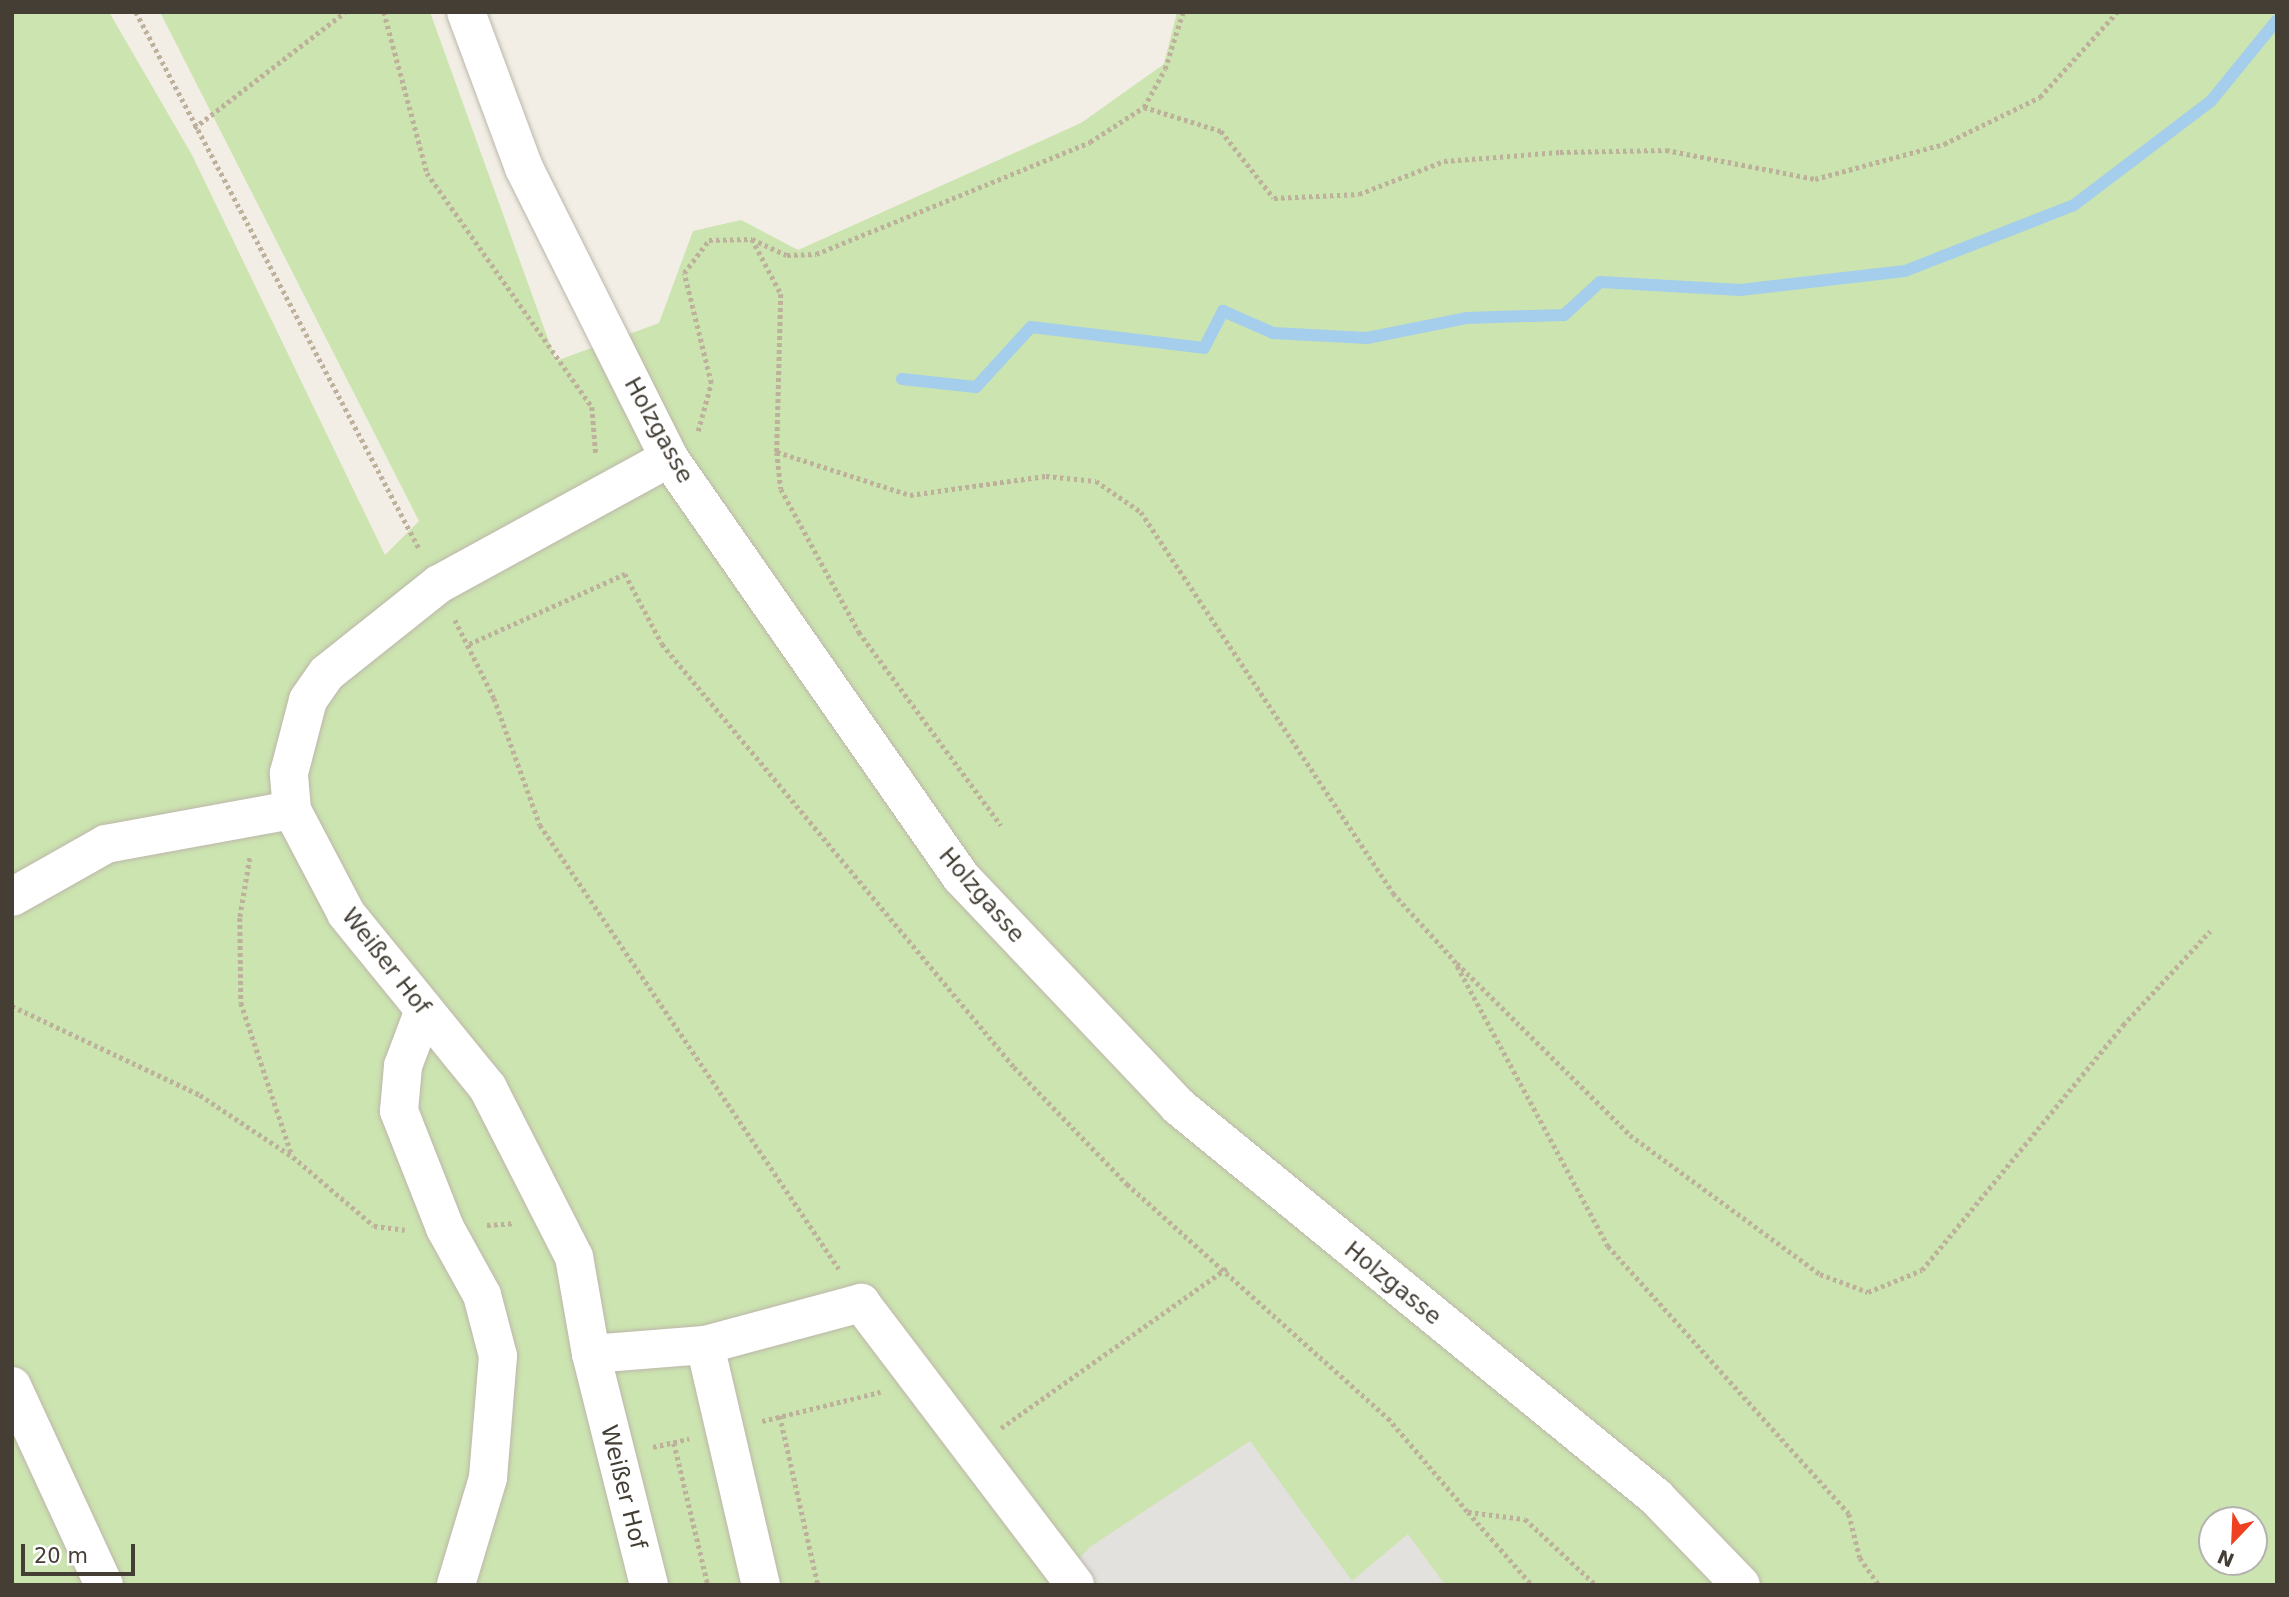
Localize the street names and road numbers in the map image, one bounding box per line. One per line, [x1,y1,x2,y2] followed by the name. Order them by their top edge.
[619,372,699,488] street label: Holzgasse
[933,842,1031,948] street label: Holzgasse
[336,903,436,1019] street label: Weißer Hof
[1339,1236,1447,1330] street label: Holzgasse
[595,1422,653,1552] street label: Weißer Hof

